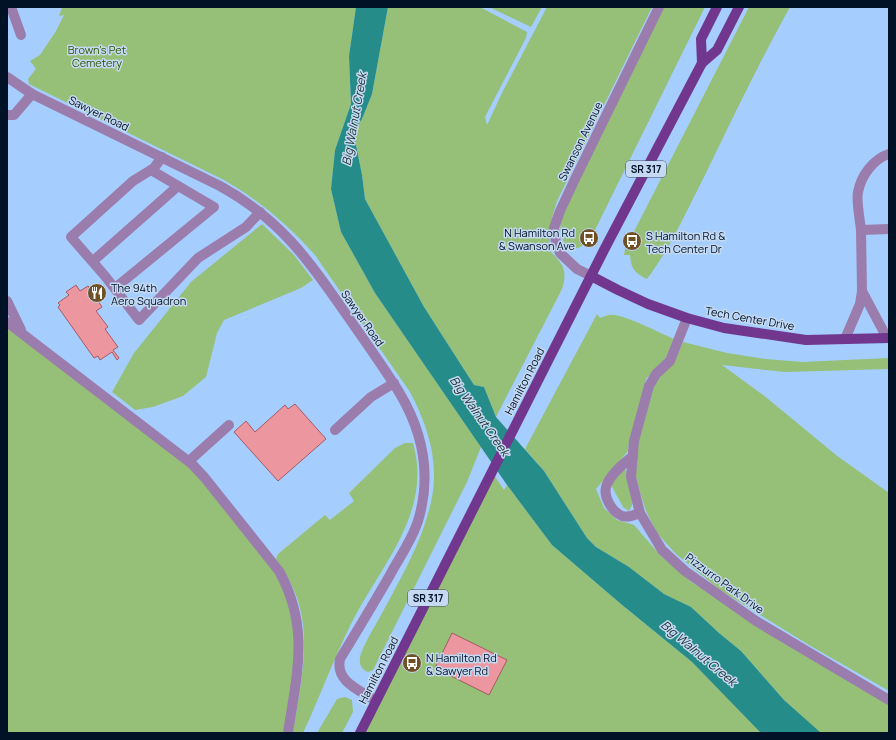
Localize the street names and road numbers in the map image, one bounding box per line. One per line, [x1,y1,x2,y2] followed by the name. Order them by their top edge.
[66,92,132,134] street label: Sawyer Road
[554,98,606,183] street label: Swanson Avenue
[626,161,666,177] road number: SR 317
[338,287,388,349] street label: Sawyer Road
[704,303,796,333] street label: Tech Center Drive
[501,345,547,417] street label: Hamilton Road
[683,549,768,617] street label: Pizzurro Park Drive
[408,590,448,606] road number: SR 317
[355,634,401,706] street label: Hamilton Road

